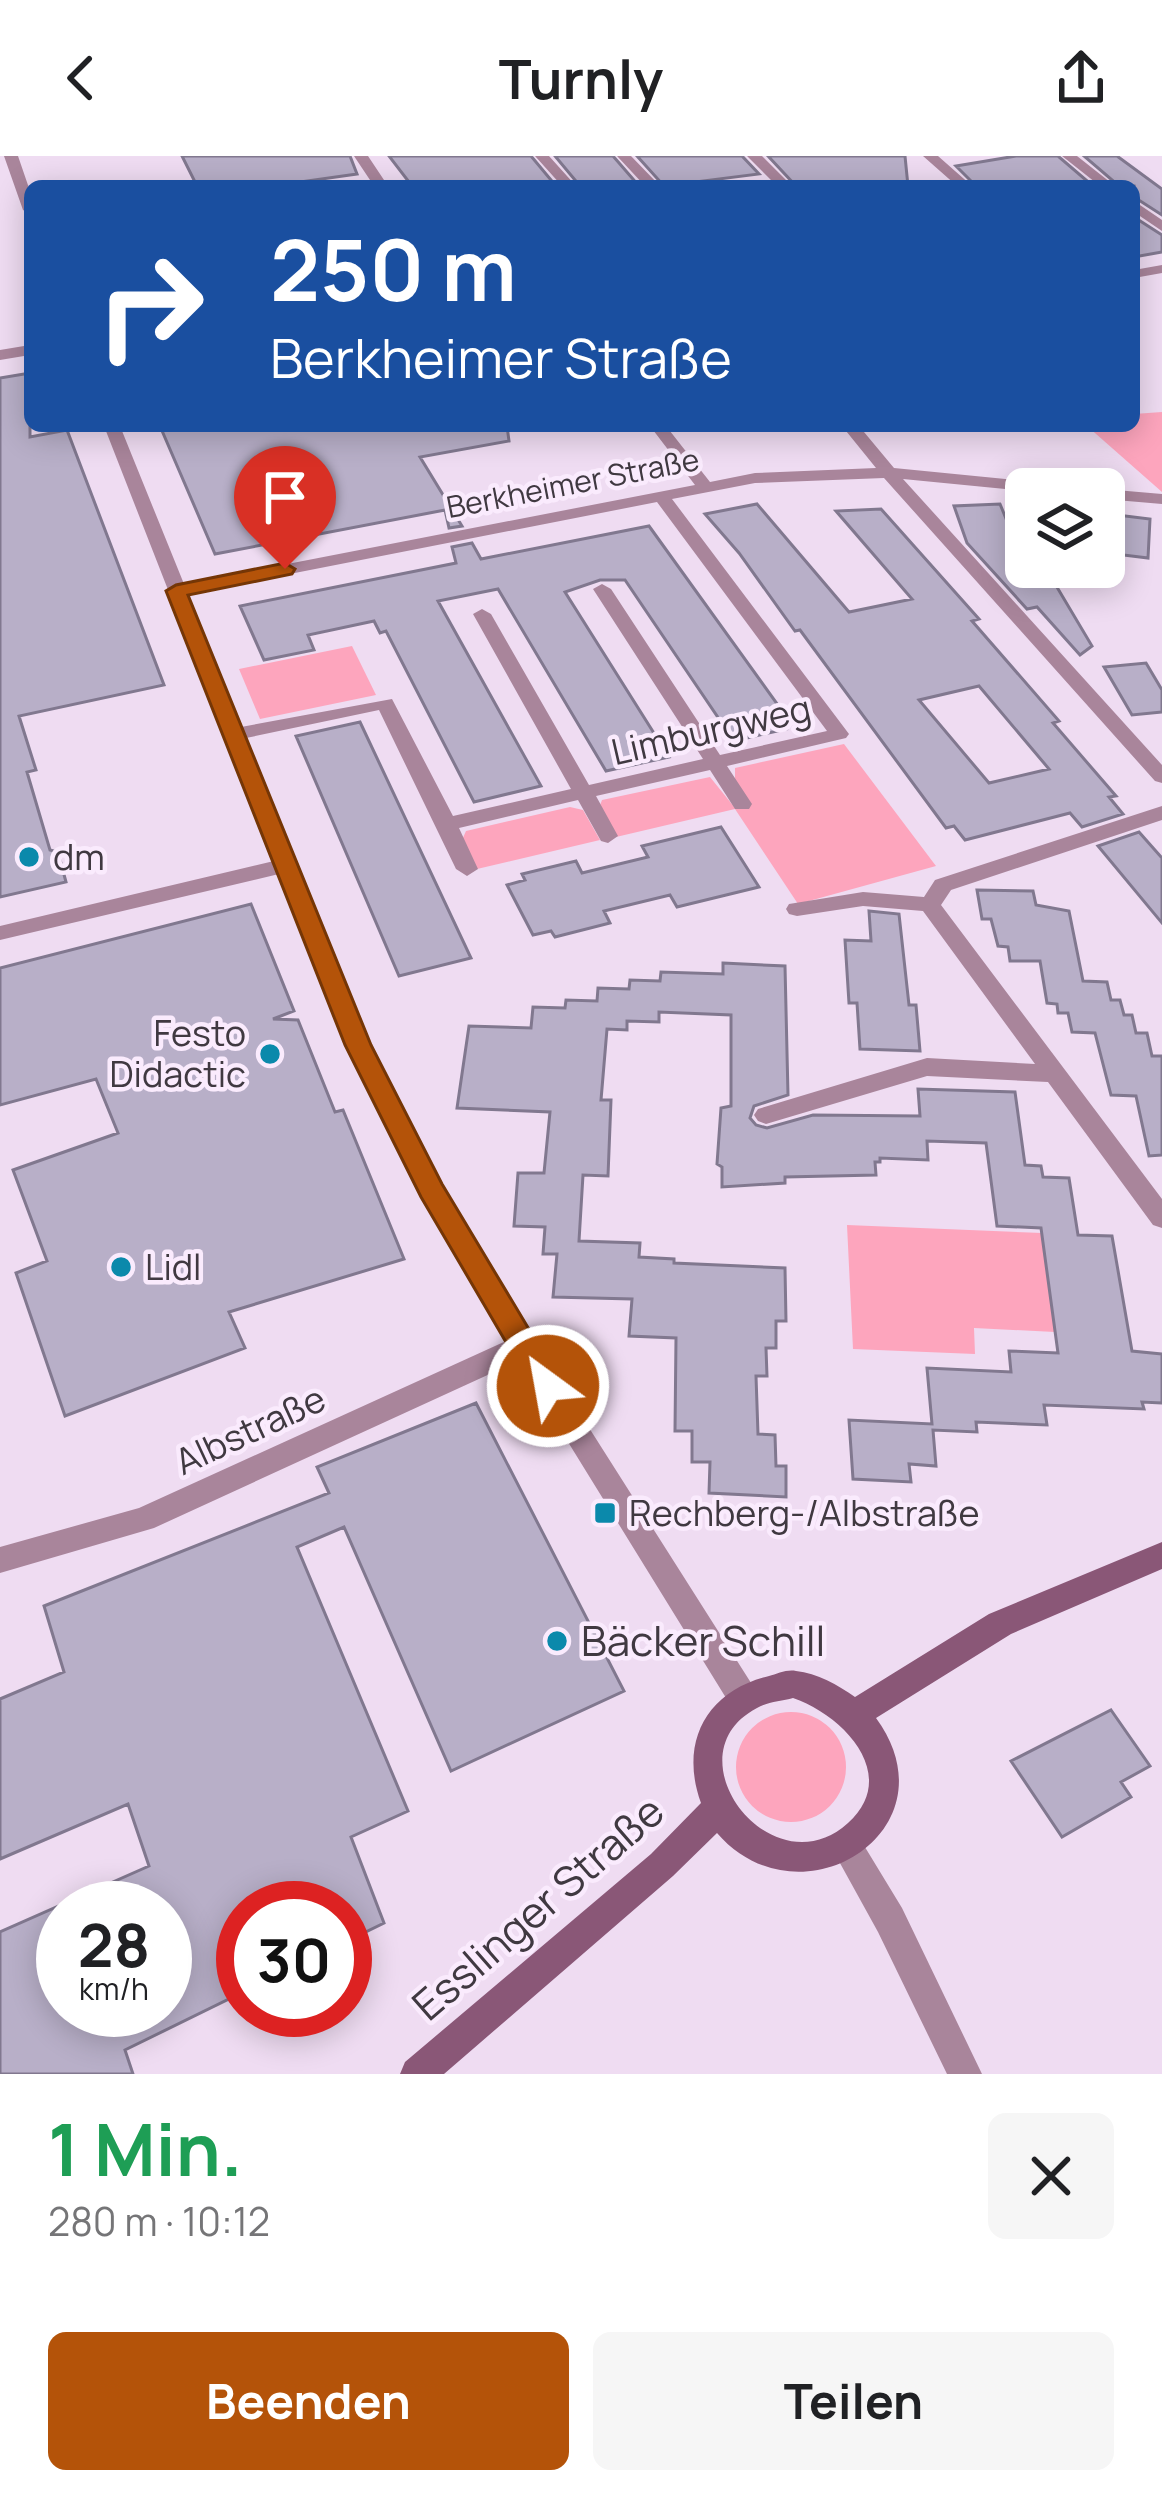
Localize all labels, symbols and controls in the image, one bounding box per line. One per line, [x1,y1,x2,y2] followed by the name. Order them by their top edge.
[499,41,663,115] text: Turnly
[48,45,114,111] icon: back
[1048,45,1114,111] icon: share
[270,211,517,326] text: 250 m
[72,228,228,384] icon: right
[270,320,732,394] text: Berkheimer Straße
[443,438,703,527] street label: Berkheimer Straße
[234,446,336,569] pin
[252,464,318,530] icon: arrive
[1005,468,1125,588] map controls
[1005,468,1125,588] button: layers
[607,683,815,776] street label: Limburgweg
[53,832,105,881] place label: dm
[16,844,42,870] marker: dm
[109,1008,246,1098] place label: Festo Didactic
[257,1041,283,1067] marker: Festo Didactic
[145,1242,202,1291] place label: Lidl
[108,1254,134,1280] marker: Lidl
[485,1323,611,1449] position arrow
[167,1373,333,1486] street label: Albstraße
[629,1488,980,1537] place label: Rechberg-/Albstraße
[592,1500,618,1526] marker: Rechberg-/Albstraße
[581,1611,825,1669] place label: Bäcker Schill
[544,1628,570,1654] marker: Bäcker Schill
[399,1782,675,2033] street label: Esslinger Straße
[216,1881,372,2037] speed limit sign: 30
[78,1903,150,1985] text: 28
[79,1968,149,2009] text: km/h
[48,2099,243,2198] text: 1 Min.
[988,2113,1114,2239] button: close
[48,2194,270,2248] text: 280 m · 10:12
[48,2332,569,2470] button: Beenden
[593,2332,1114,2470] button: Teilen

